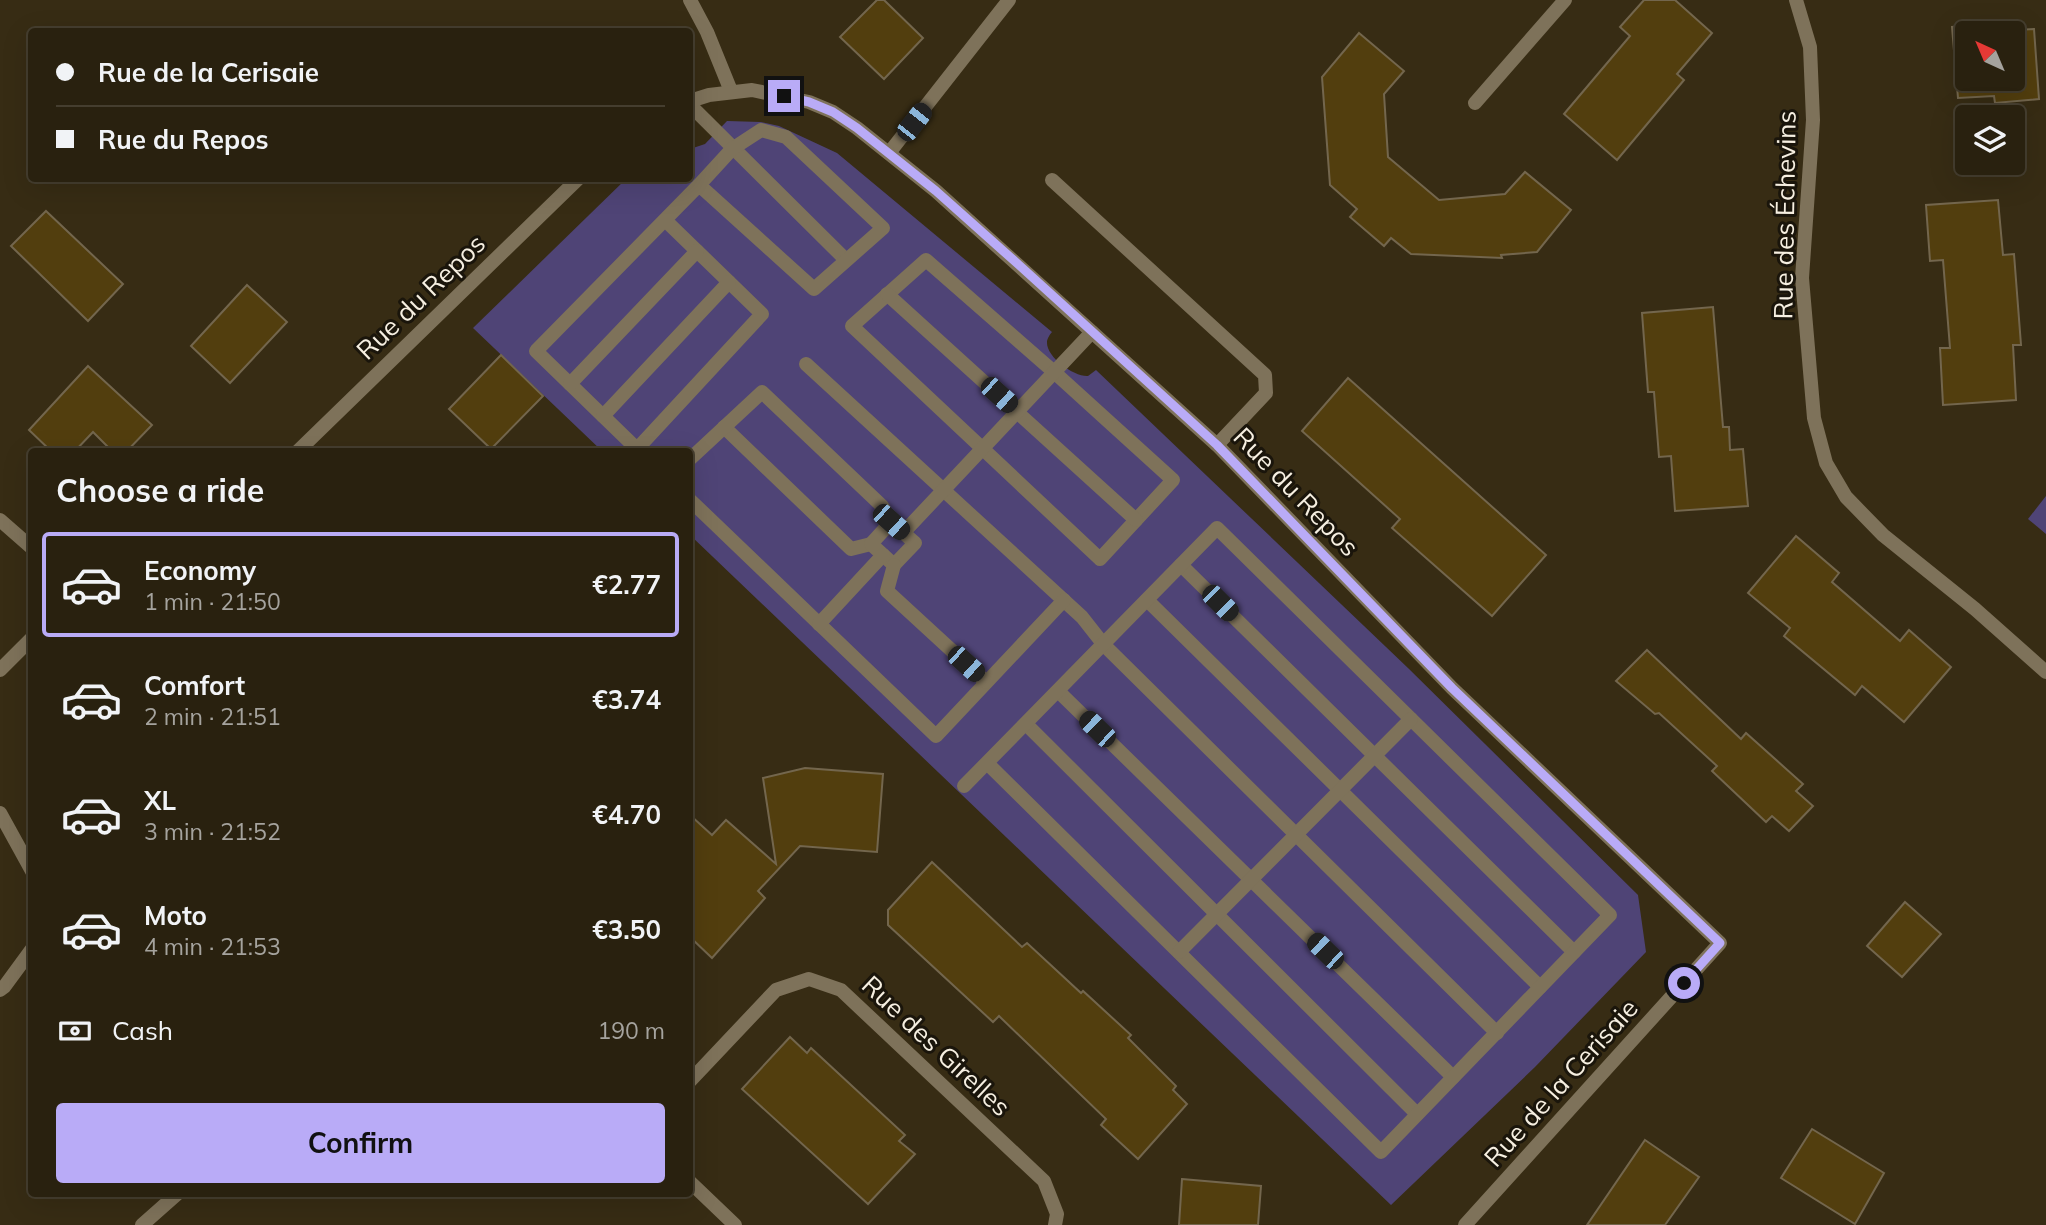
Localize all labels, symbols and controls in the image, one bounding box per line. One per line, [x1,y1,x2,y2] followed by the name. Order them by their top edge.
[1955,21,2025,91] north arrow
[1955,21,2025,175] map controls
[98,56,319,89] text: Rue de la Cerisaie
[768,80,800,112] route end
[893,99,936,145] car
[1955,105,2025,175] button: layers
[1766,110,1803,320] street label: Rue des Échevins
[98,123,269,156] text: Rue du Repos
[349,227,492,366] street label: Rue du Repos
[977,373,1022,417] car
[1227,420,1366,563] street label: Rue du Repos
[56,470,264,510] text: Choose a ride
[869,500,914,544] car
[60,553,123,616] icon: car
[144,554,256,587] text: Economy
[592,568,661,601] text: €2.77
[1198,581,1243,625] car
[144,587,281,616] text: 1 min · 21:50
[944,642,989,686] car
[60,668,123,731] icon: car
[144,669,245,702] text: Comfort
[592,683,661,716] text: €3.74
[144,702,281,731] text: 2 min · 21:51
[1075,707,1120,751] car
[60,783,123,846] icon: car
[144,784,176,817] text: XL
[592,798,661,831] text: €4.70
[144,817,281,846] text: 3 min · 21:52
[60,898,123,961] icon: car
[144,899,207,932] text: Moto
[592,913,661,946] text: €3.50
[1303,929,1348,973] car
[144,932,281,961] text: 4 min · 21:53
[1668,967,1700,999] route start
[855,968,1018,1123] street label: Rue des Girelles
[1477,992,1645,1173] street label: Rue de la Cerisaie
[56,1012,94,1050] icon: cash
[112,1014,173,1047] text: Cash
[597,1016,665,1045] text: 190 m
[56,1103,665,1183] button: Confirm

